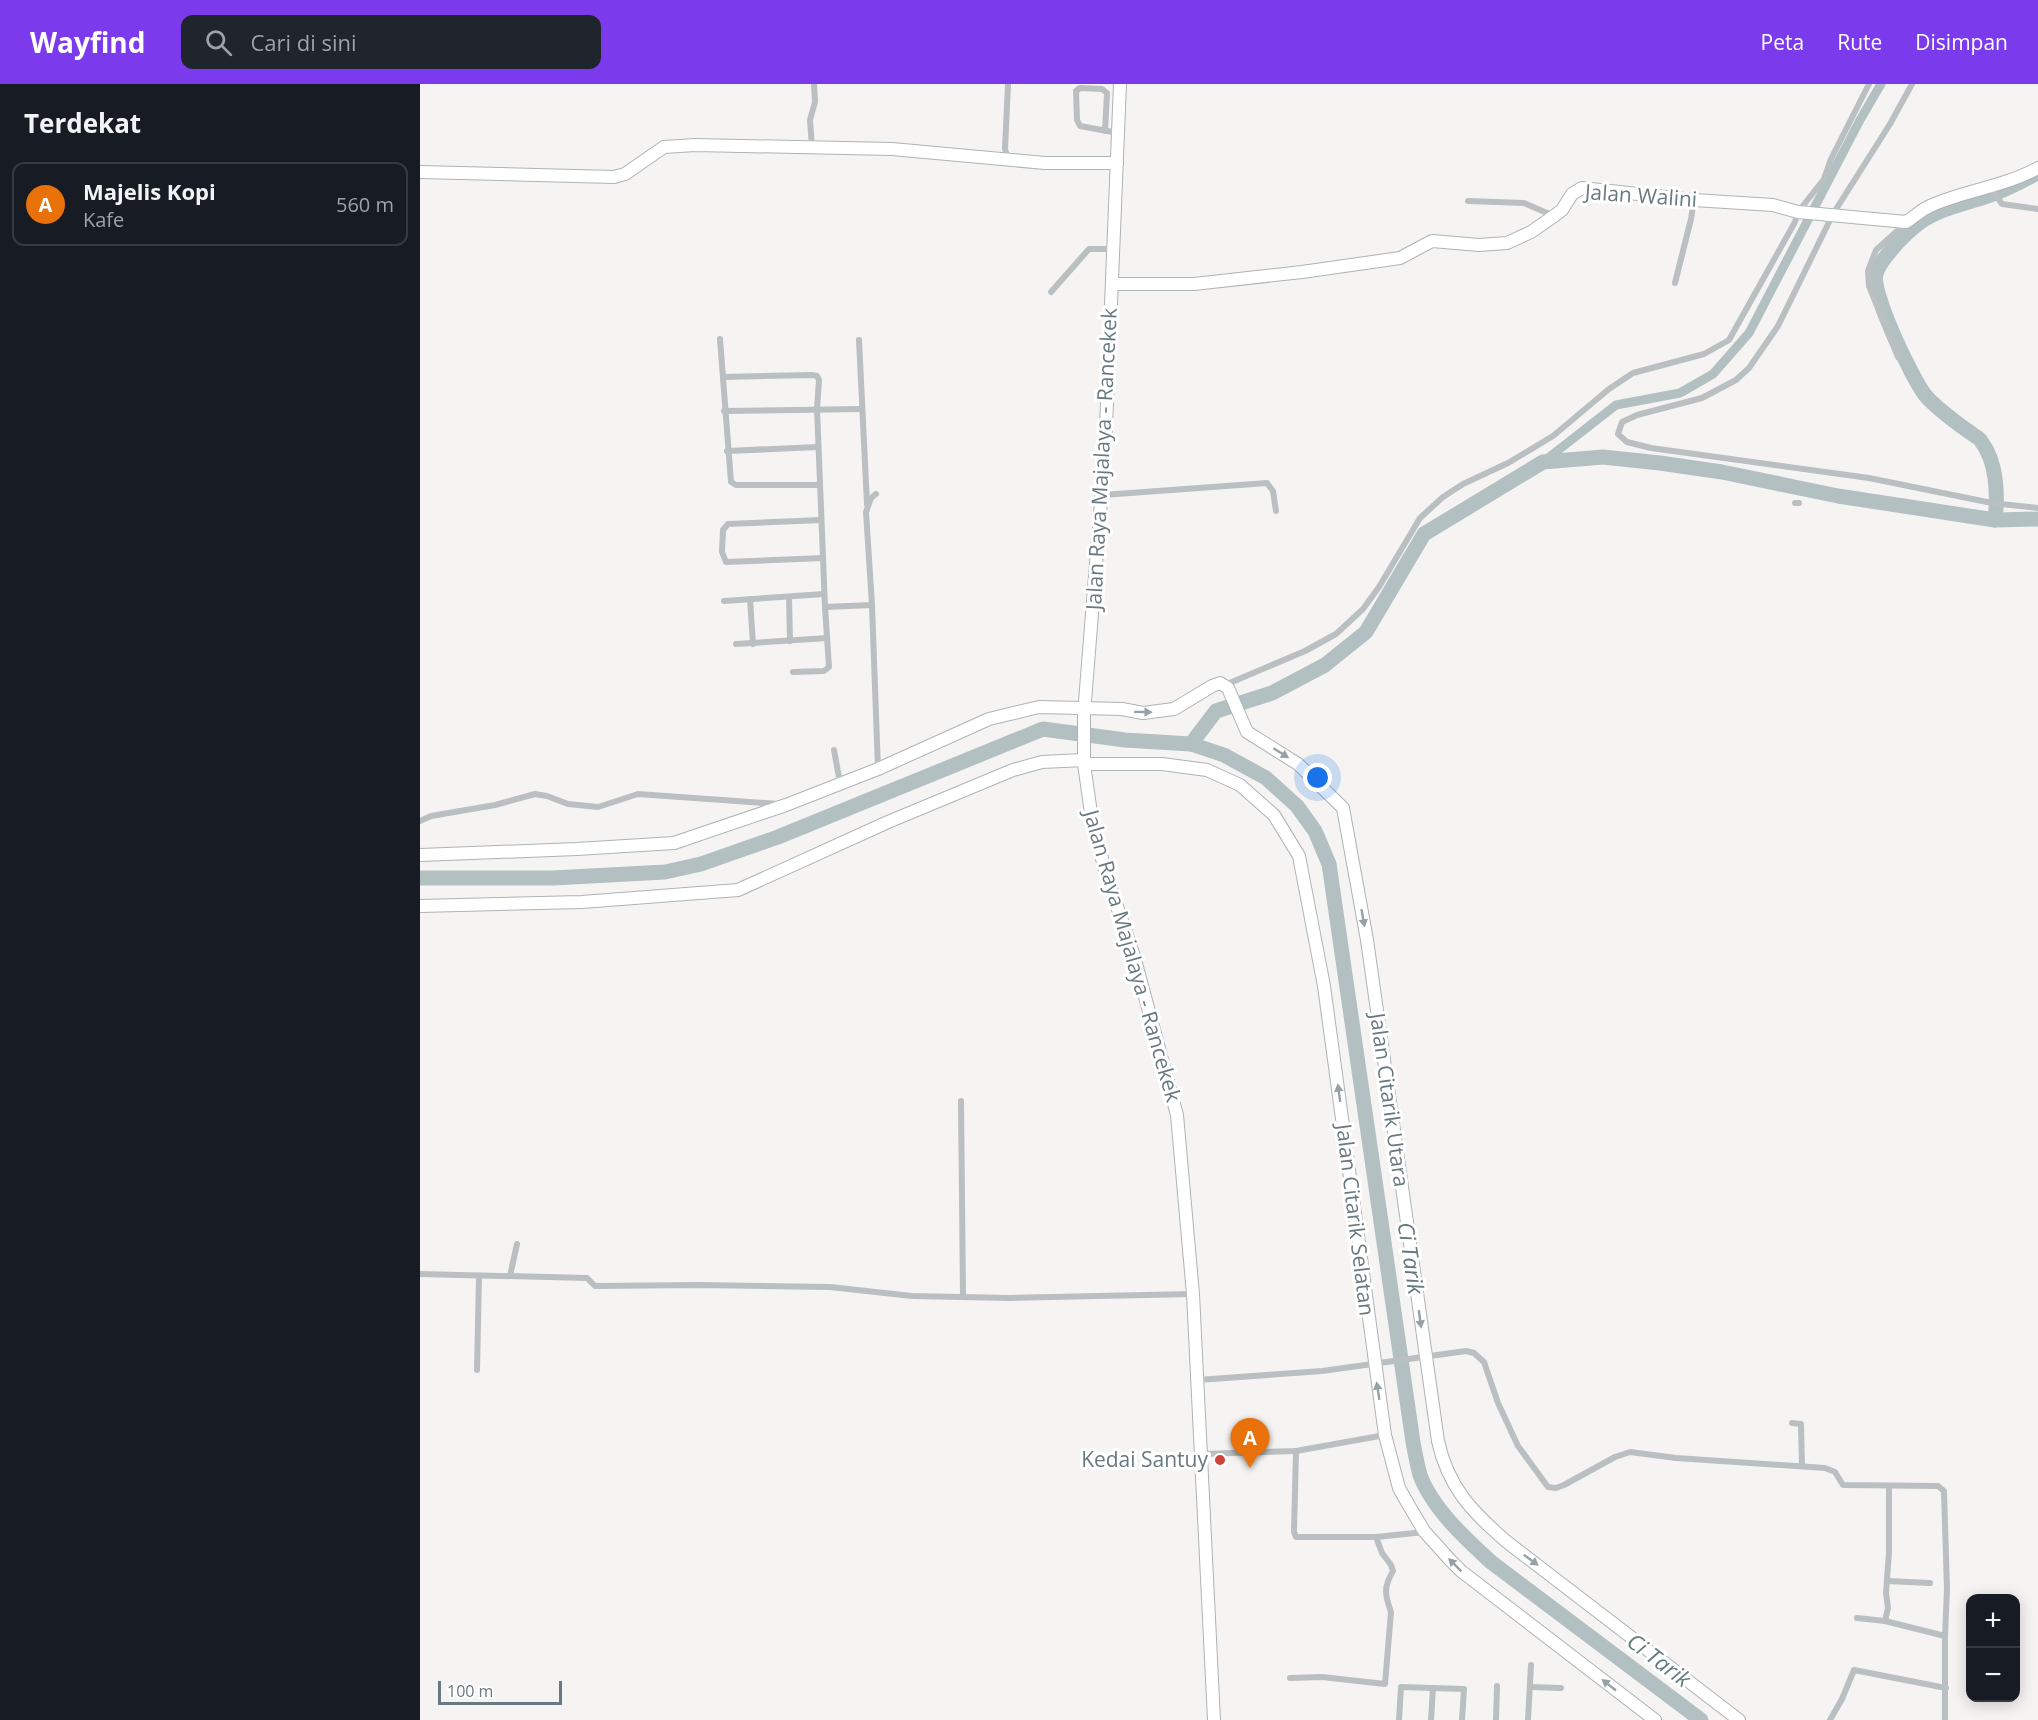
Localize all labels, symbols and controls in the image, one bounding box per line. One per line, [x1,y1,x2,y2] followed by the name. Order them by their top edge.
[181,15,601,69] search box
[30,23,145,61] text: Wayfind
[202,26,235,59] icon: search
[250,27,357,57] text: Cari di sini
[1761,28,1804,56] text: Peta
[1837,28,1882,56] text: Rute
[1915,28,2008,56] text: Disimpan
[24,105,141,141] text: Terdekat
[83,176,216,206] text: Majelis Kopi
[1582,177,1698,213] street label: Jalan Walini
[39,191,52,218] text: A
[336,191,394,218] text: 560 m
[83,206,124,233] text: Kafe
[1079,307,1123,613] street label: Jalan Raya Majalaya - Rancekek
[1133,707,1152,716] one-way arrow
[1272,747,1288,759] one-way arrow
[1303,763,1332,792] your location
[1077,805,1188,1105] street label: Jalan Raya Majalaya - Rancekek
[1359,909,1368,928] one-way arrow
[1364,1009,1416,1189] street label: Jalan Citarik Utara
[1334,1084,1343,1103] one-way arrow
[1330,1120,1382,1317] street label: Jalan Citarik Selatan
[1391,1220,1433,1297] water label: Ci Tarik
[1416,1309,1425,1328] one-way arrow
[1373,1381,1382,1400] one-way arrow
[1230,1418,1270,1468] pin: A
[1081,1445,1208,1473] place label: Kedai Santuy
[1213,1453,1227,1467] marker: Kedai Santuy
[1523,1554,1539,1566] one-way arrow
[1448,1557,1462,1572] one-way arrow
[1966,1594,2020,1702] map controls
[1966,1594,2020,1648] button: +
[1622,1625,1699,1694] water label: Ci Tarik
[1966,1648,2020,1702] button: −
[438,1678,562,1706] scale bar
[1601,1679,1616,1691] one-way arrow
[447,1680,493,1702] text: 100 m

